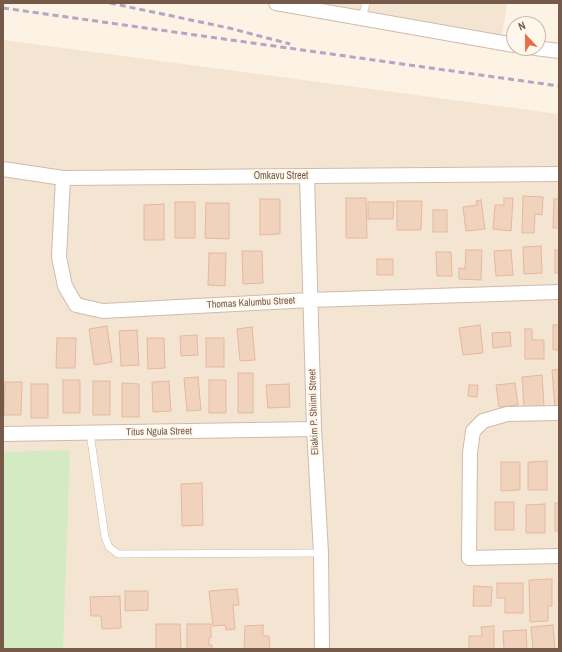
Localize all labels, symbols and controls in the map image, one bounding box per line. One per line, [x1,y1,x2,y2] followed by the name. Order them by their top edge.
[506,16,546,56] north arrow
[516,18,528,34] text: N
[254,170,308,182] street label: Omkavu Street
[207,295,295,311] street label: Thomas Kalumbu Street
[306,369,322,455] street label: Eliakim P. Shiimi Street
[126,425,192,439] street label: Titus Ngula Street

